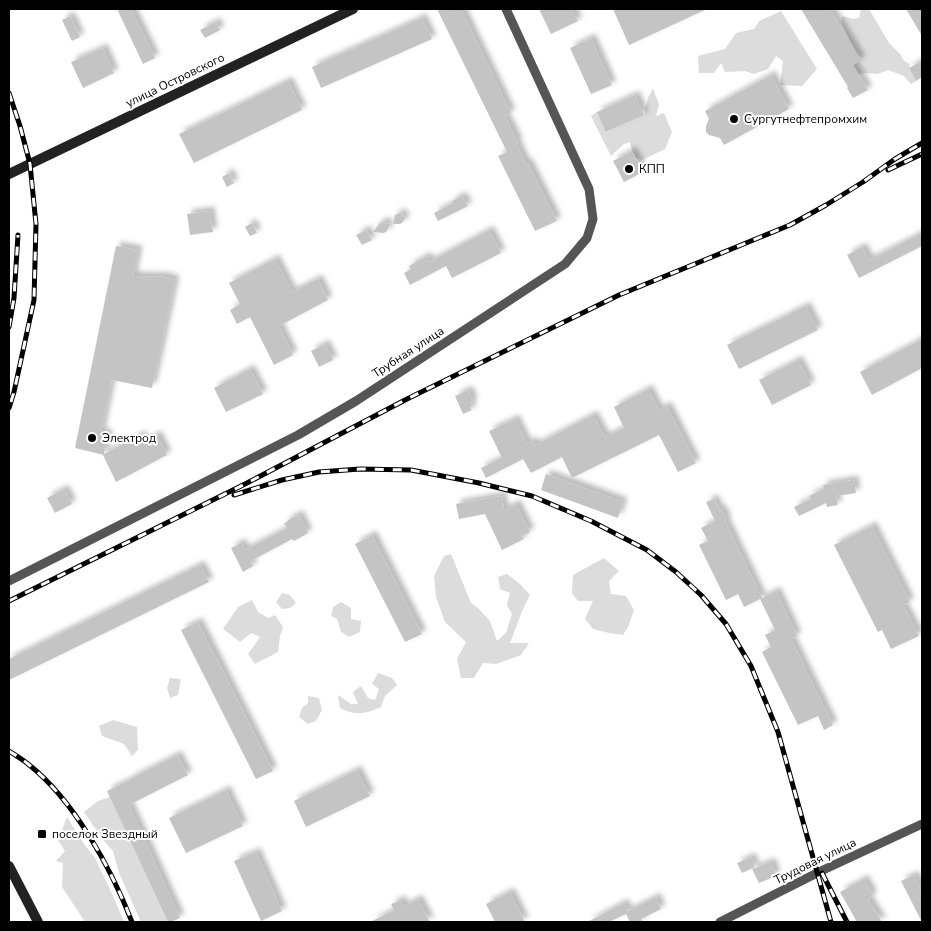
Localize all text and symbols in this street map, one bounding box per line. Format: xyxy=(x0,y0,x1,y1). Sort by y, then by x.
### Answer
street label: улица Островского xyxy=(123,49,227,111)
place label: Сургутнефтепромхим xyxy=(744,111,867,127)
marker: Сургутнефтепромхим xyxy=(728,113,740,125)
place label: КПП xyxy=(639,161,665,177)
marker: КПП xyxy=(623,163,635,175)
street label: Трубная улица xyxy=(369,323,447,381)
place label: Электрод xyxy=(102,430,156,446)
marker: Электрод xyxy=(86,432,98,444)
place label: поселок Звездный xyxy=(52,826,158,842)
marker: поселок Звездный xyxy=(36,828,48,840)
street label: Трудовая улица xyxy=(771,834,859,888)

